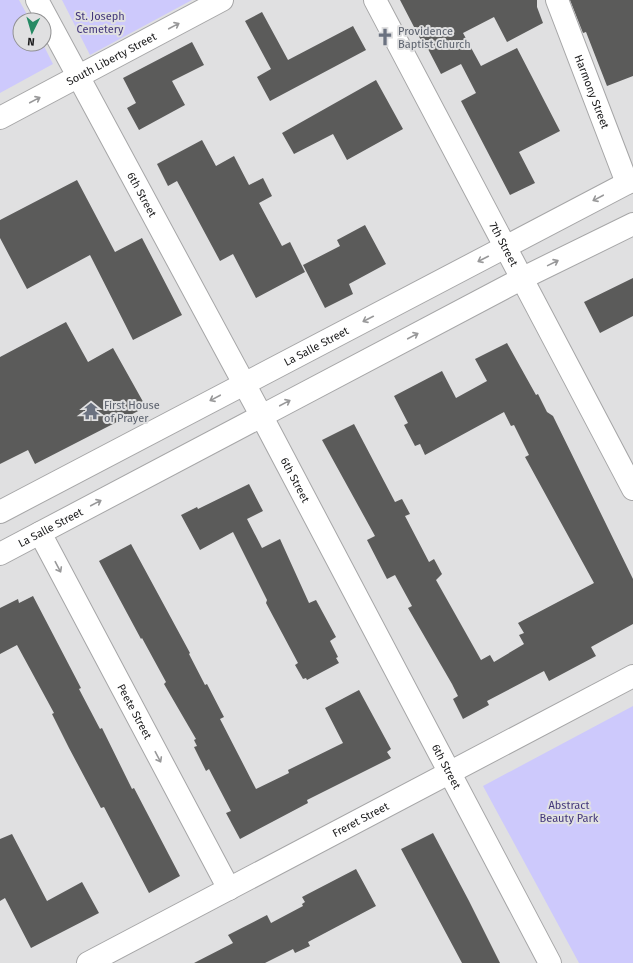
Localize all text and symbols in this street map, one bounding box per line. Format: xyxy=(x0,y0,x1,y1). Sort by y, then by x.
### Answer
park label: St. Joseph Cemetery xyxy=(75,10,125,36)
north arrow xyxy=(12,12,52,52)
one-way arrow xyxy=(168,22,180,29)
place label: Providence Baptist Church xyxy=(398,25,471,51)
church icon: Providence Baptist Church xyxy=(375,27,395,47)
street label: South Liberty Street xyxy=(64,30,159,88)
text: N xyxy=(27,35,35,48)
street label: Harmony Street xyxy=(572,53,612,131)
one-way arrow xyxy=(28,96,40,104)
street label: 6th Street xyxy=(124,170,159,219)
one-way arrow xyxy=(592,195,604,202)
street label: 7th Street xyxy=(486,220,520,269)
one-way arrow xyxy=(477,255,489,263)
one-way arrow xyxy=(547,259,559,267)
one-way arrow xyxy=(362,315,374,323)
street label: La Salle Street xyxy=(282,324,351,369)
one-way arrow xyxy=(407,332,419,339)
one-way arrow xyxy=(210,395,222,402)
one-way arrow xyxy=(279,398,291,406)
place label: First House of Prayer xyxy=(104,399,160,425)
temple icon: First House of Prayer xyxy=(81,401,101,421)
street label: 6th Street xyxy=(278,455,312,505)
one-way arrow xyxy=(90,499,102,506)
street label: La Salle Street xyxy=(16,505,85,550)
one-way arrow xyxy=(55,561,63,573)
street label: Peete Street xyxy=(114,682,154,742)
street label: 6th Street xyxy=(429,742,463,792)
one-way arrow xyxy=(155,750,163,762)
park label: Abstract Beauty Park xyxy=(540,799,599,825)
street label: Freret Street xyxy=(330,800,391,840)

